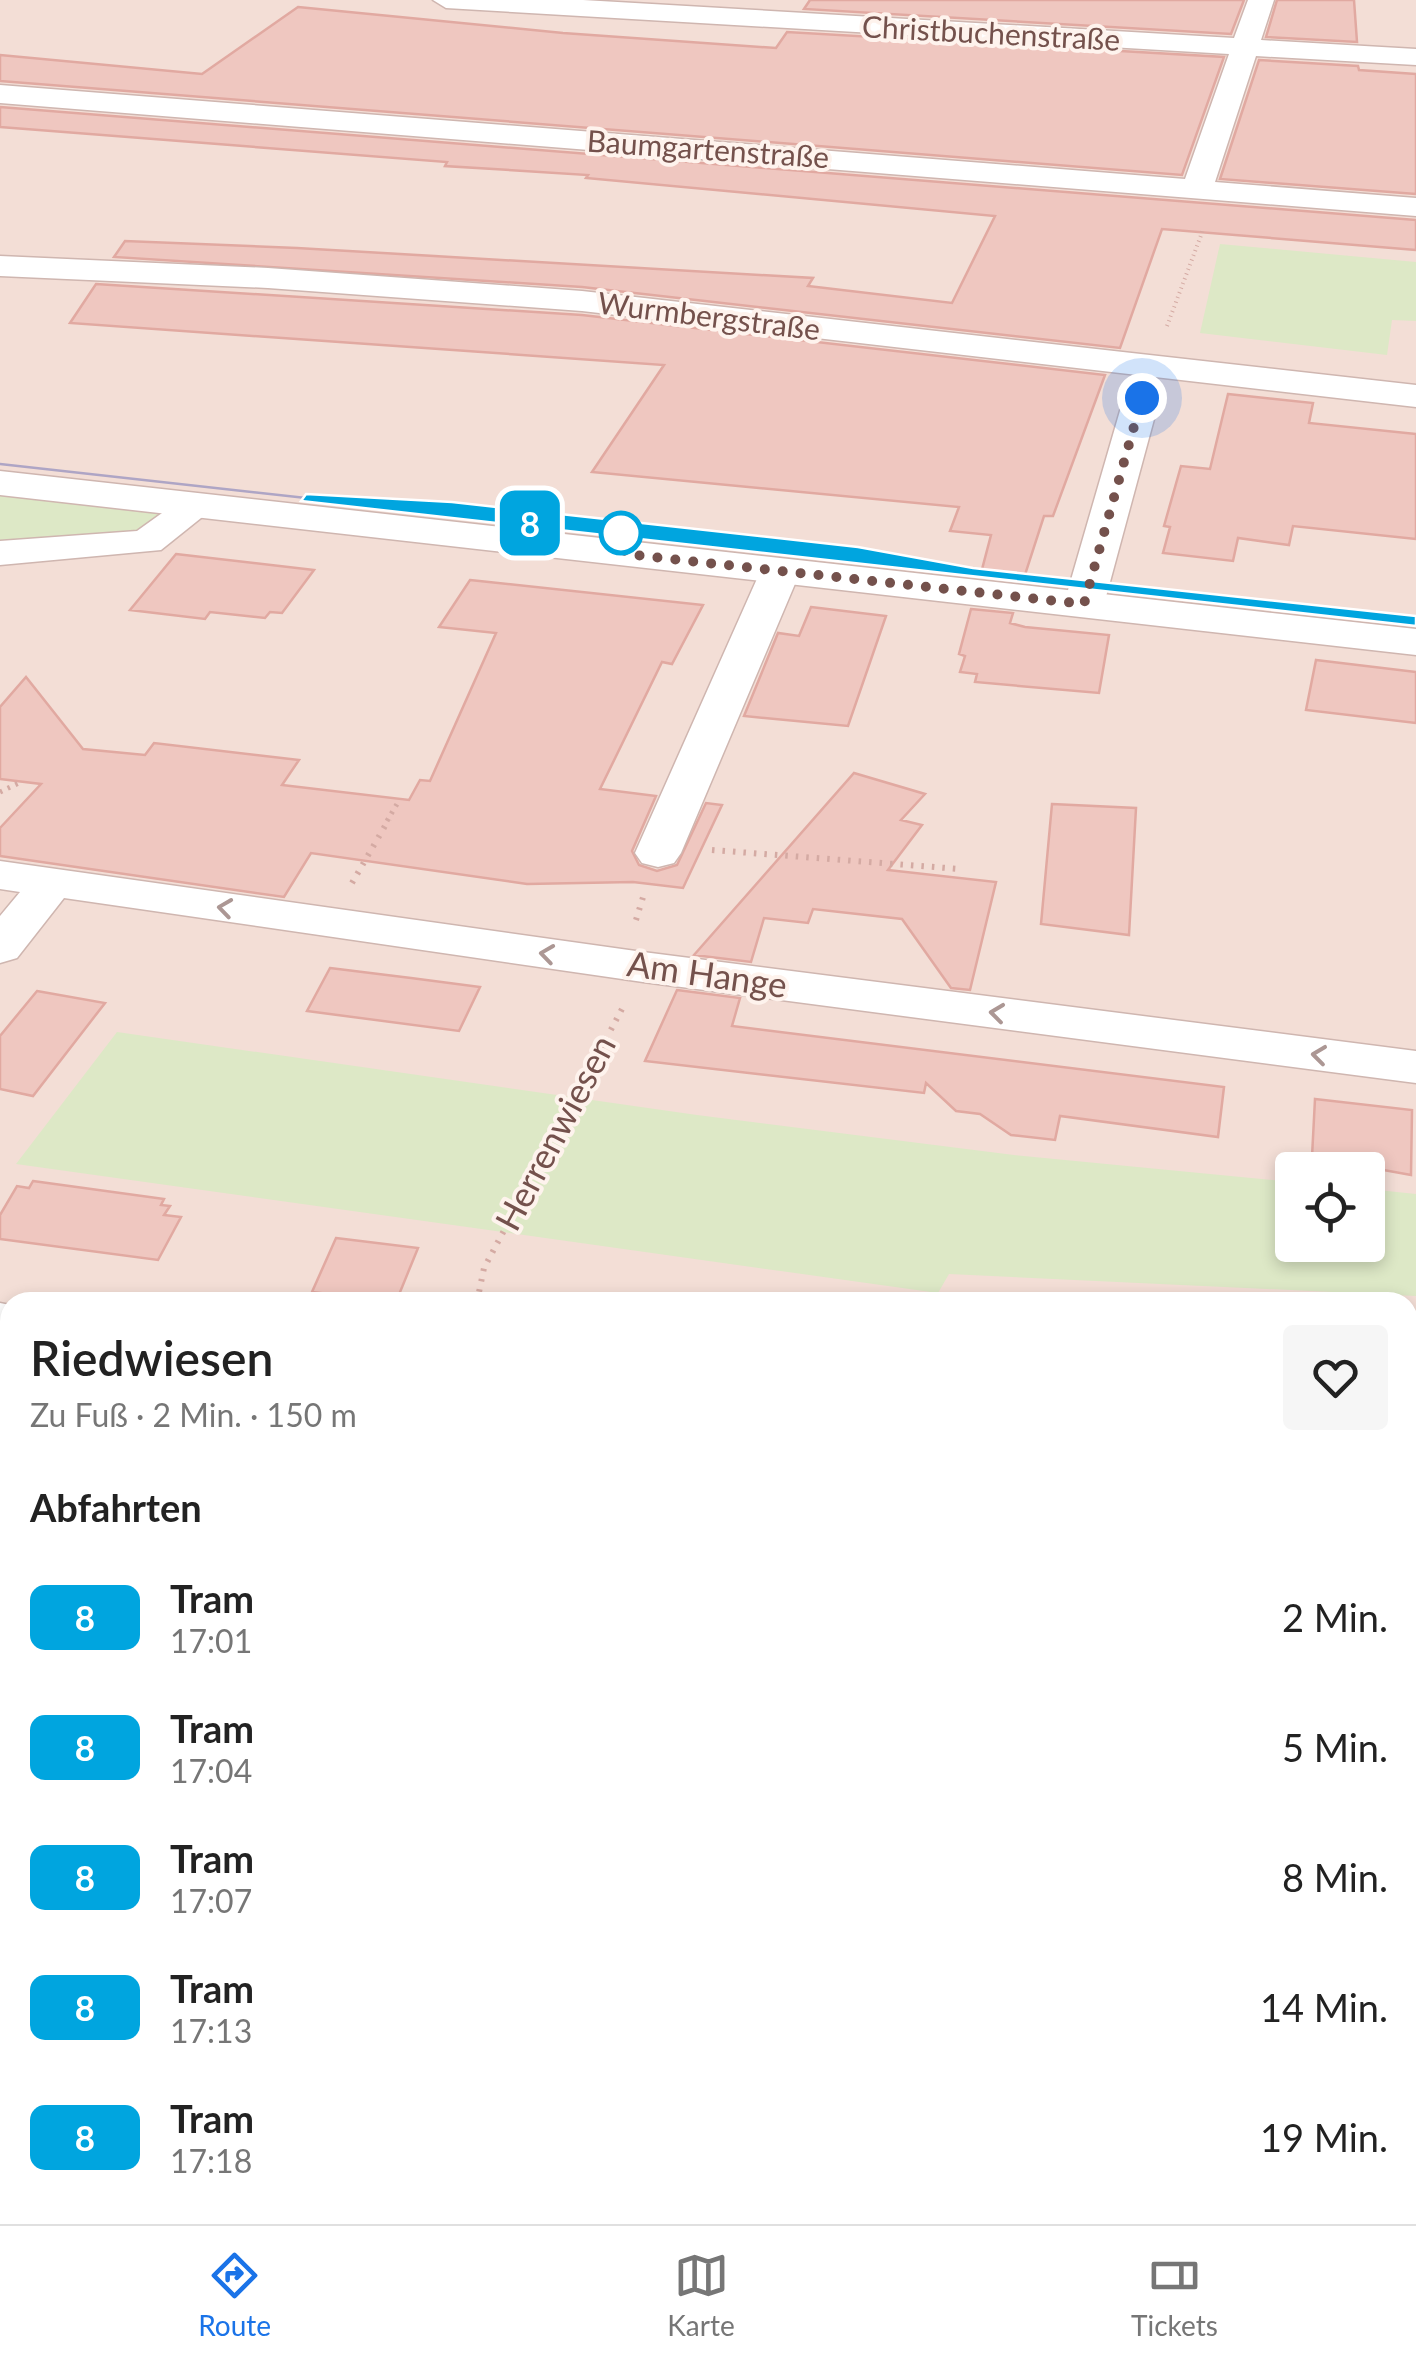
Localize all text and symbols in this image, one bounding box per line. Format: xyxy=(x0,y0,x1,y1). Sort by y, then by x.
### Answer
street label: Christbuchenstraße xyxy=(861,7,1121,57)
street label: Baumgartenstraße xyxy=(586,122,830,174)
street label: Wurmbergstraße xyxy=(596,284,822,347)
your location xyxy=(1117,373,1167,423)
line badge: 8 xyxy=(498,490,562,556)
text: 8 xyxy=(520,502,540,544)
unlabelled marker xyxy=(600,512,642,554)
one-way arrow xyxy=(217,899,233,920)
street label: Am Hange xyxy=(625,941,790,1005)
one-way arrow xyxy=(538,944,555,965)
one-way arrow xyxy=(989,1004,1005,1025)
street label: Herrenwiesen xyxy=(485,1027,623,1237)
one-way arrow xyxy=(1311,1046,1328,1067)
map controls xyxy=(1275,1152,1385,1262)
button: locate xyxy=(1275,1152,1385,1262)
button: heart xyxy=(1283,1325,1388,1430)
text: Riedwiesen xyxy=(30,1329,273,1386)
text: Zu Fuß · 2 Min. · 150 m xyxy=(30,1395,357,1434)
text: Abfahrten xyxy=(30,1484,202,1530)
text: Tram xyxy=(170,1575,254,1621)
text: 2 Min. xyxy=(1282,1594,1388,1640)
text: 8 xyxy=(75,1596,95,1638)
text: 17:01 xyxy=(170,1621,252,1660)
text: Tram xyxy=(170,1705,254,1751)
text: 5 Min. xyxy=(1282,1724,1388,1770)
text: 8 xyxy=(75,1726,95,1768)
text: 17:04 xyxy=(170,1751,252,1790)
text: Tram xyxy=(170,1835,254,1881)
text: 8 Min. xyxy=(1282,1854,1388,1900)
text: 8 xyxy=(75,1856,95,1898)
text: 17:07 xyxy=(170,1881,252,1920)
text: Tram xyxy=(170,1965,254,2011)
text: 14 Min. xyxy=(1260,1984,1388,2030)
text: 8 xyxy=(75,1986,95,2028)
text: 17:13 xyxy=(170,2011,252,2050)
text: Tram xyxy=(170,2095,254,2141)
text: 19 Min. xyxy=(1260,2114,1388,2160)
text: 8 xyxy=(75,2116,95,2158)
text: 17:18 xyxy=(170,2141,252,2180)
tab: Route xyxy=(198,2248,271,2342)
tab: Karte xyxy=(667,2248,735,2342)
tab: Tickets xyxy=(1131,2248,1218,2342)

